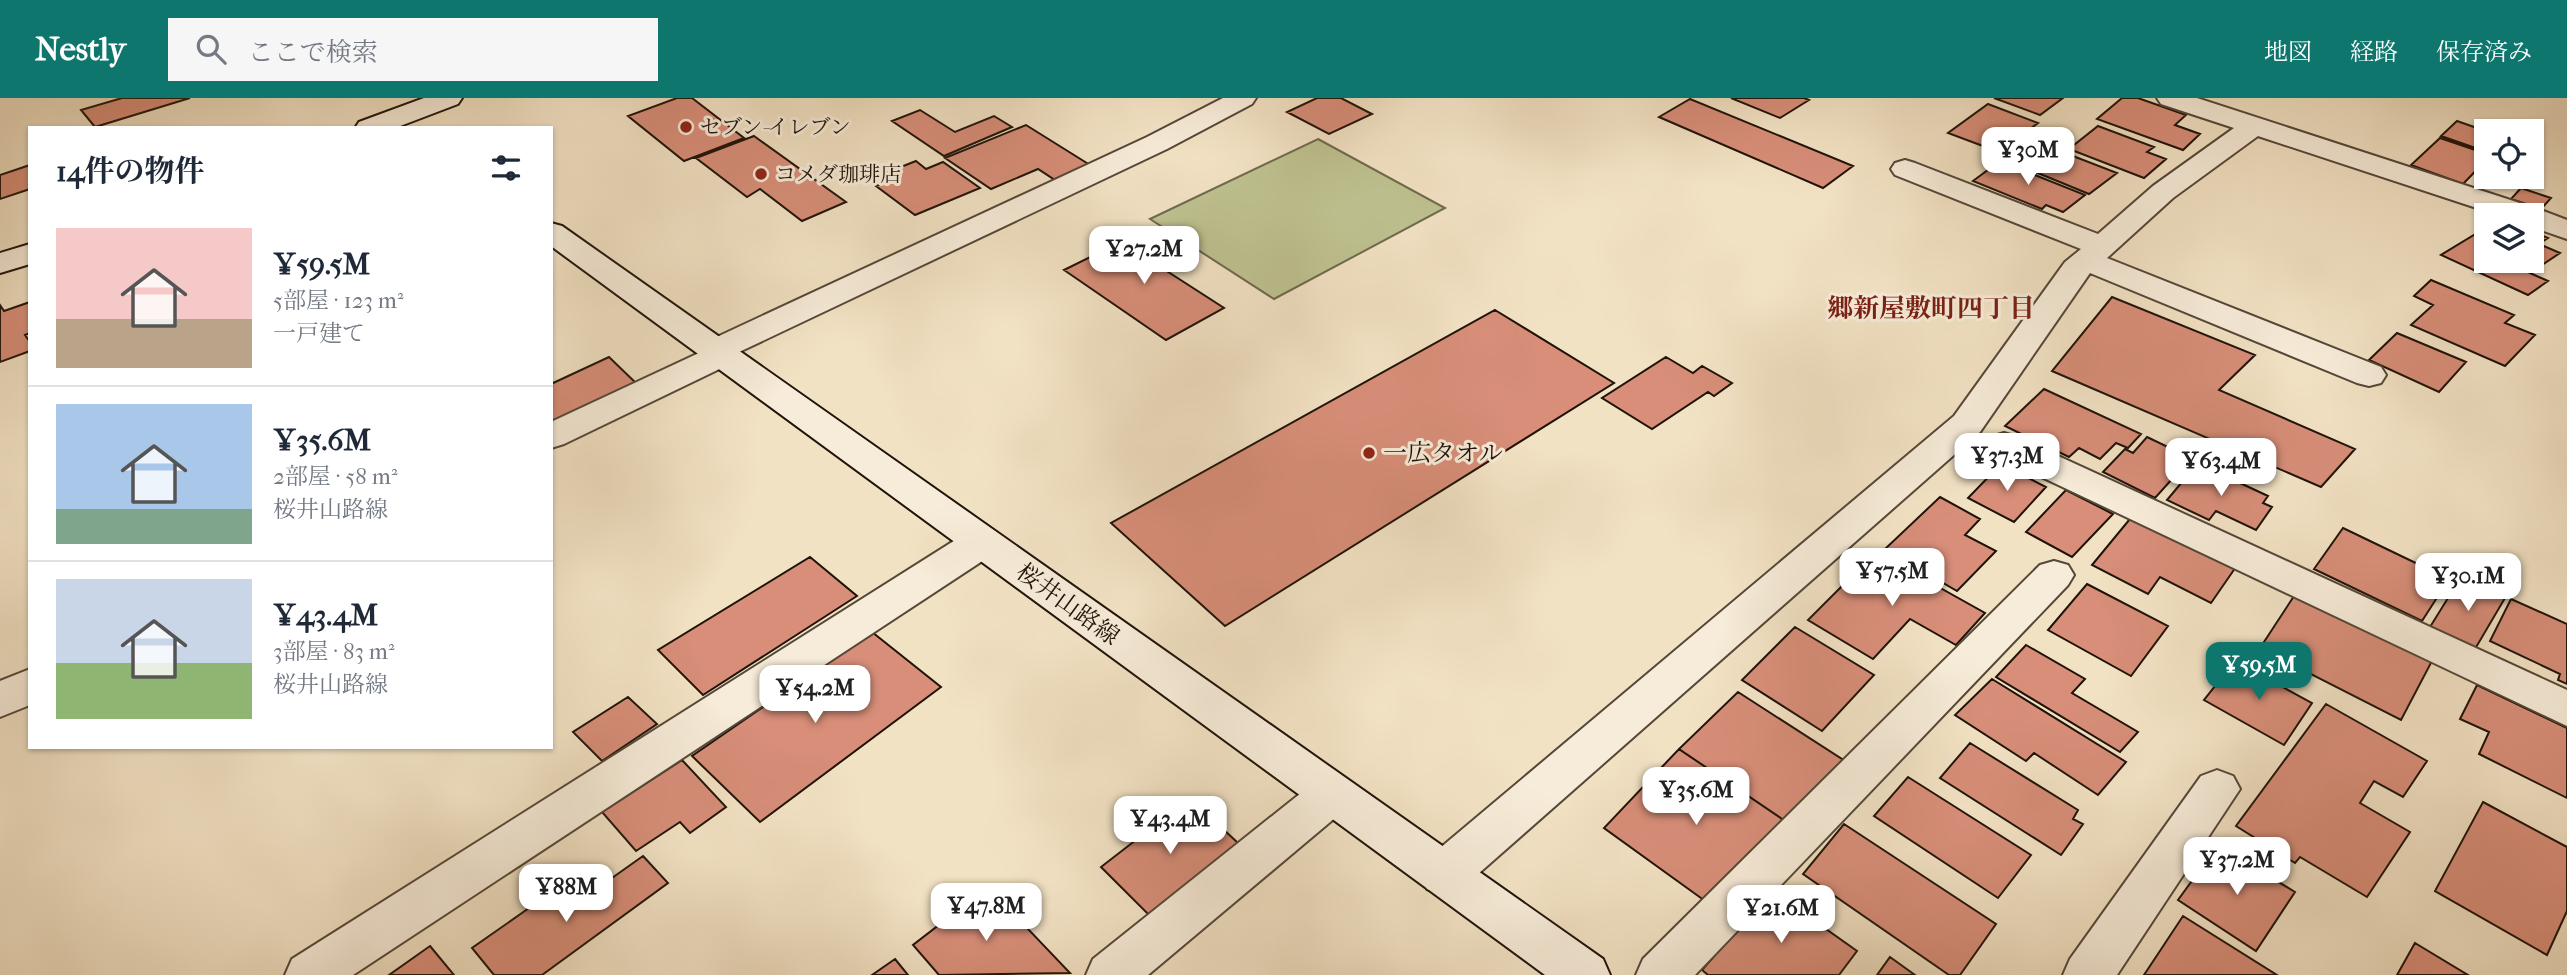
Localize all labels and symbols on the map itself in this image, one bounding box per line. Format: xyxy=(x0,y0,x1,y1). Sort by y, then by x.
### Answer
place label: セブン-イレブン xyxy=(700,115,851,139)
marker: セブン-イレブン xyxy=(678,119,694,135)
pin: ¥30M xyxy=(1987,127,2069,187)
place label: コメダ珈琲店 xyxy=(775,162,901,186)
marker: コメダ珈琲店 xyxy=(753,166,769,182)
pin: ¥27.2M xyxy=(1087,226,1201,286)
district label: 郷新屋敷町四丁目 xyxy=(1827,293,2035,324)
pin: ¥37.3M xyxy=(1950,434,2064,493)
pin: ¥63.4M xyxy=(2164,438,2278,498)
place label: 一広タオル xyxy=(1383,439,1503,467)
marker: 一広タオル xyxy=(1361,445,1377,461)
pin: ¥57.5M xyxy=(1835,548,1949,608)
pin: ¥30.1M xyxy=(2411,554,2525,613)
street label: 桜井山路線 xyxy=(1011,557,1125,651)
pin: ¥59.5M xyxy=(2202,642,2316,702)
pin: ¥54.2M xyxy=(758,666,872,725)
pin: ¥35.6M xyxy=(1639,768,1753,827)
pin: ¥43.4M xyxy=(1113,796,1227,856)
pin: ¥37.2M xyxy=(2180,838,2294,897)
pin: ¥88M xyxy=(525,864,607,924)
pin: ¥47.8M xyxy=(929,884,1043,943)
pin: ¥21.6M xyxy=(1724,886,1838,945)

